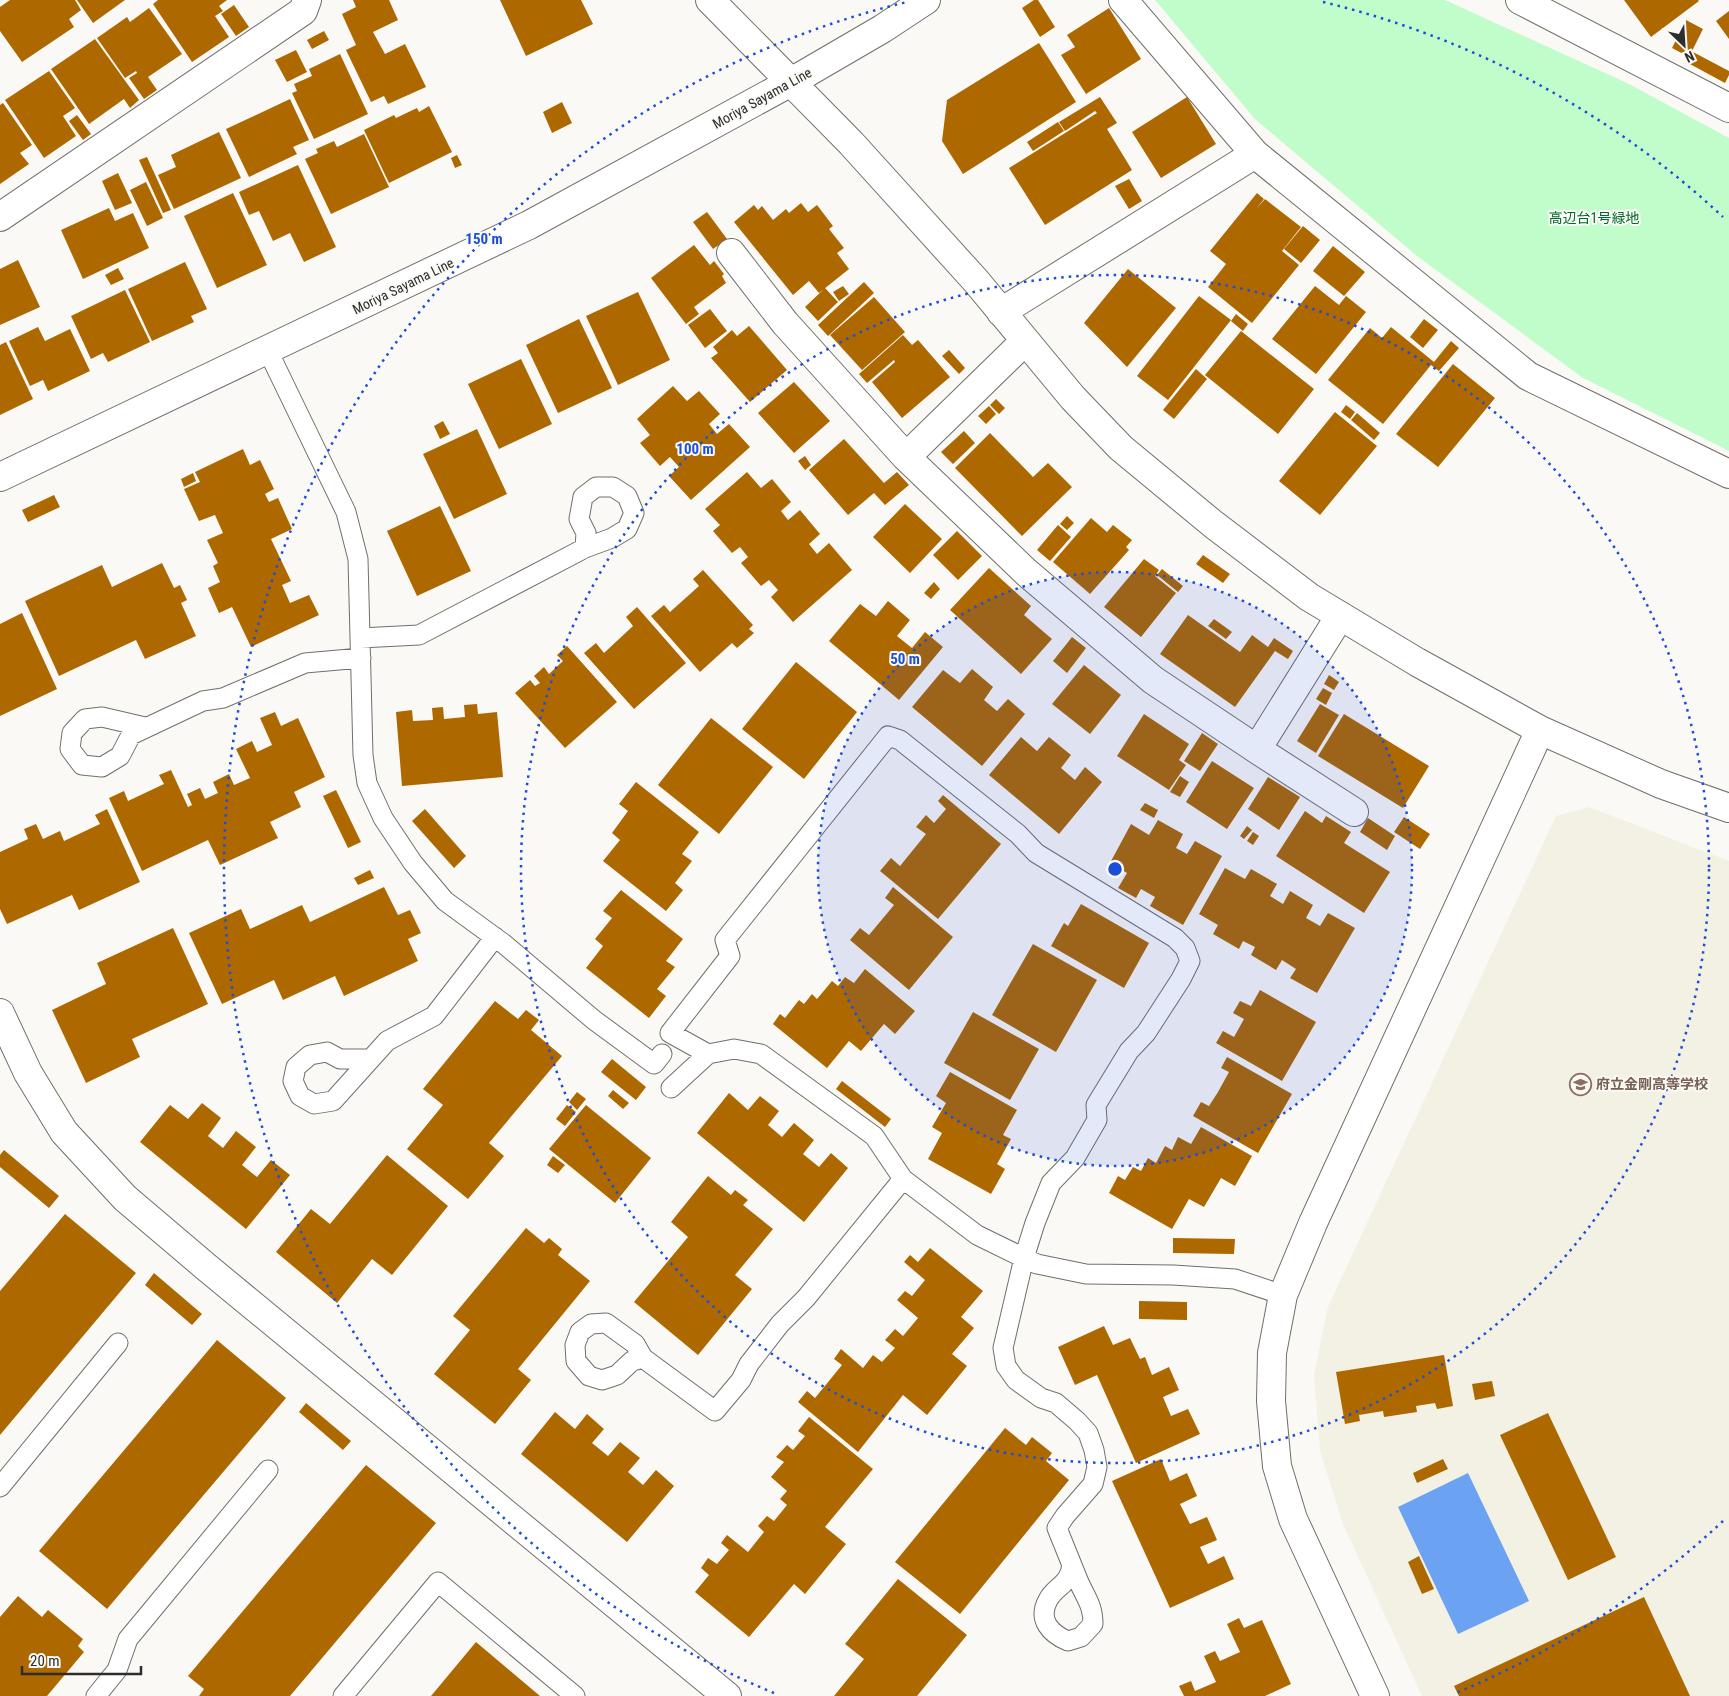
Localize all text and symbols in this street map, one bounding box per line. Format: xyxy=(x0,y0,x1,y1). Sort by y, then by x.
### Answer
north arrow xyxy=(1659,20,1709,70)
text: N xyxy=(1682,48,1697,66)
street label: Moriya Sayama Line xyxy=(710,64,815,132)
park label: 高辺台1号緑地 xyxy=(1549,210,1639,226)
text: 150 m xyxy=(465,230,503,248)
street label: Moriya Sayama Line xyxy=(350,254,457,317)
text: 100 m xyxy=(676,440,714,458)
text: 50 m xyxy=(890,650,920,668)
centre of rings xyxy=(1106,860,1124,878)
school or university icon: 府立金剛高等学校 xyxy=(1568,1072,1592,1096)
place label: 府立金剛高等学校 xyxy=(1596,1076,1708,1092)
scale bar xyxy=(22,1644,141,1676)
text: 20 m xyxy=(30,1652,60,1670)

